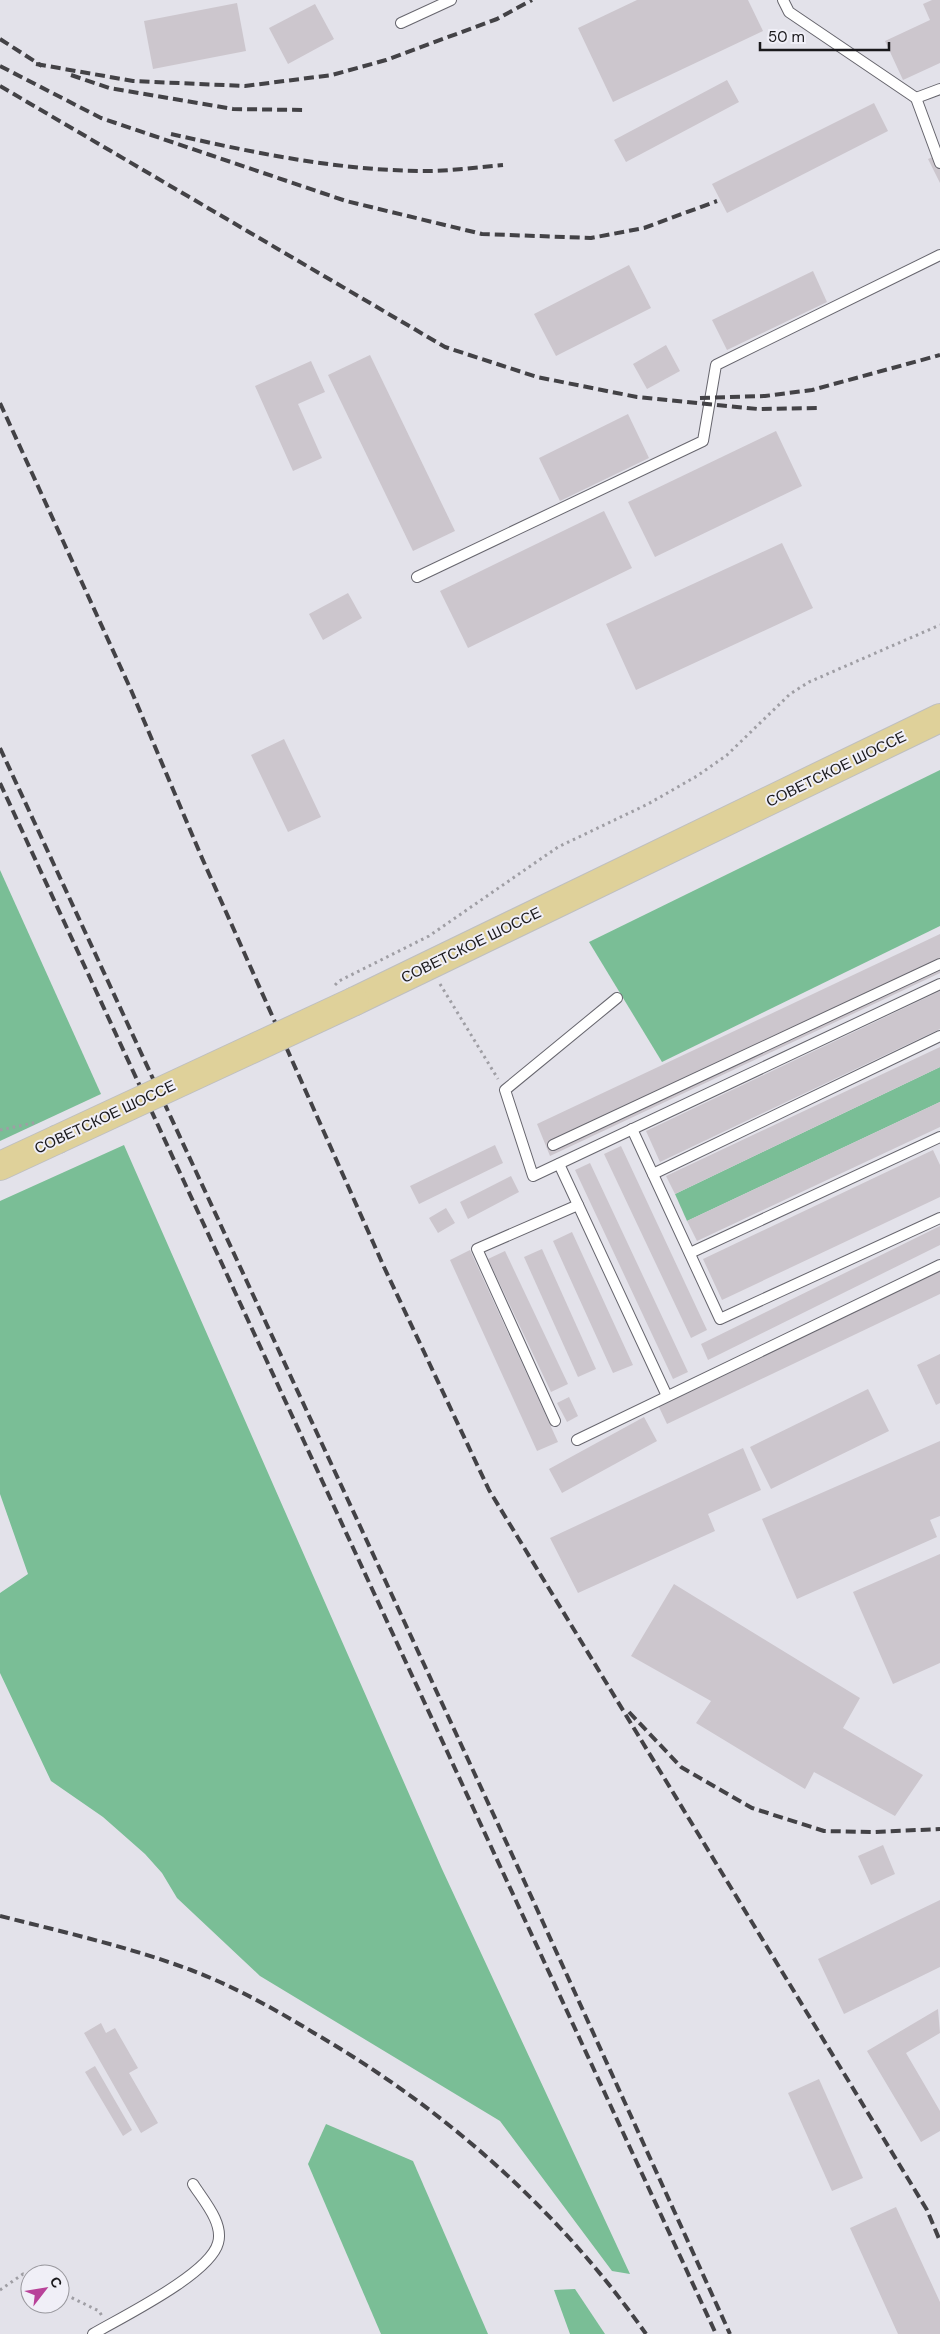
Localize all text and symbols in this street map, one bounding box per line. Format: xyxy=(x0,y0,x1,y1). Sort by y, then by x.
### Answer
scale bar xyxy=(760,20,889,52)
text: 50 m xyxy=(768,27,805,47)
street label: СОВЕТСКОЕ ШОССЕ xyxy=(763,726,909,812)
street label: СОВЕТСКОЕ ШОССЕ xyxy=(398,902,544,988)
street label: СОВЕТСКОЕ ШОССЕ xyxy=(31,1076,179,1158)
north arrow xyxy=(20,2264,70,2314)
text: С xyxy=(46,2273,66,2291)

